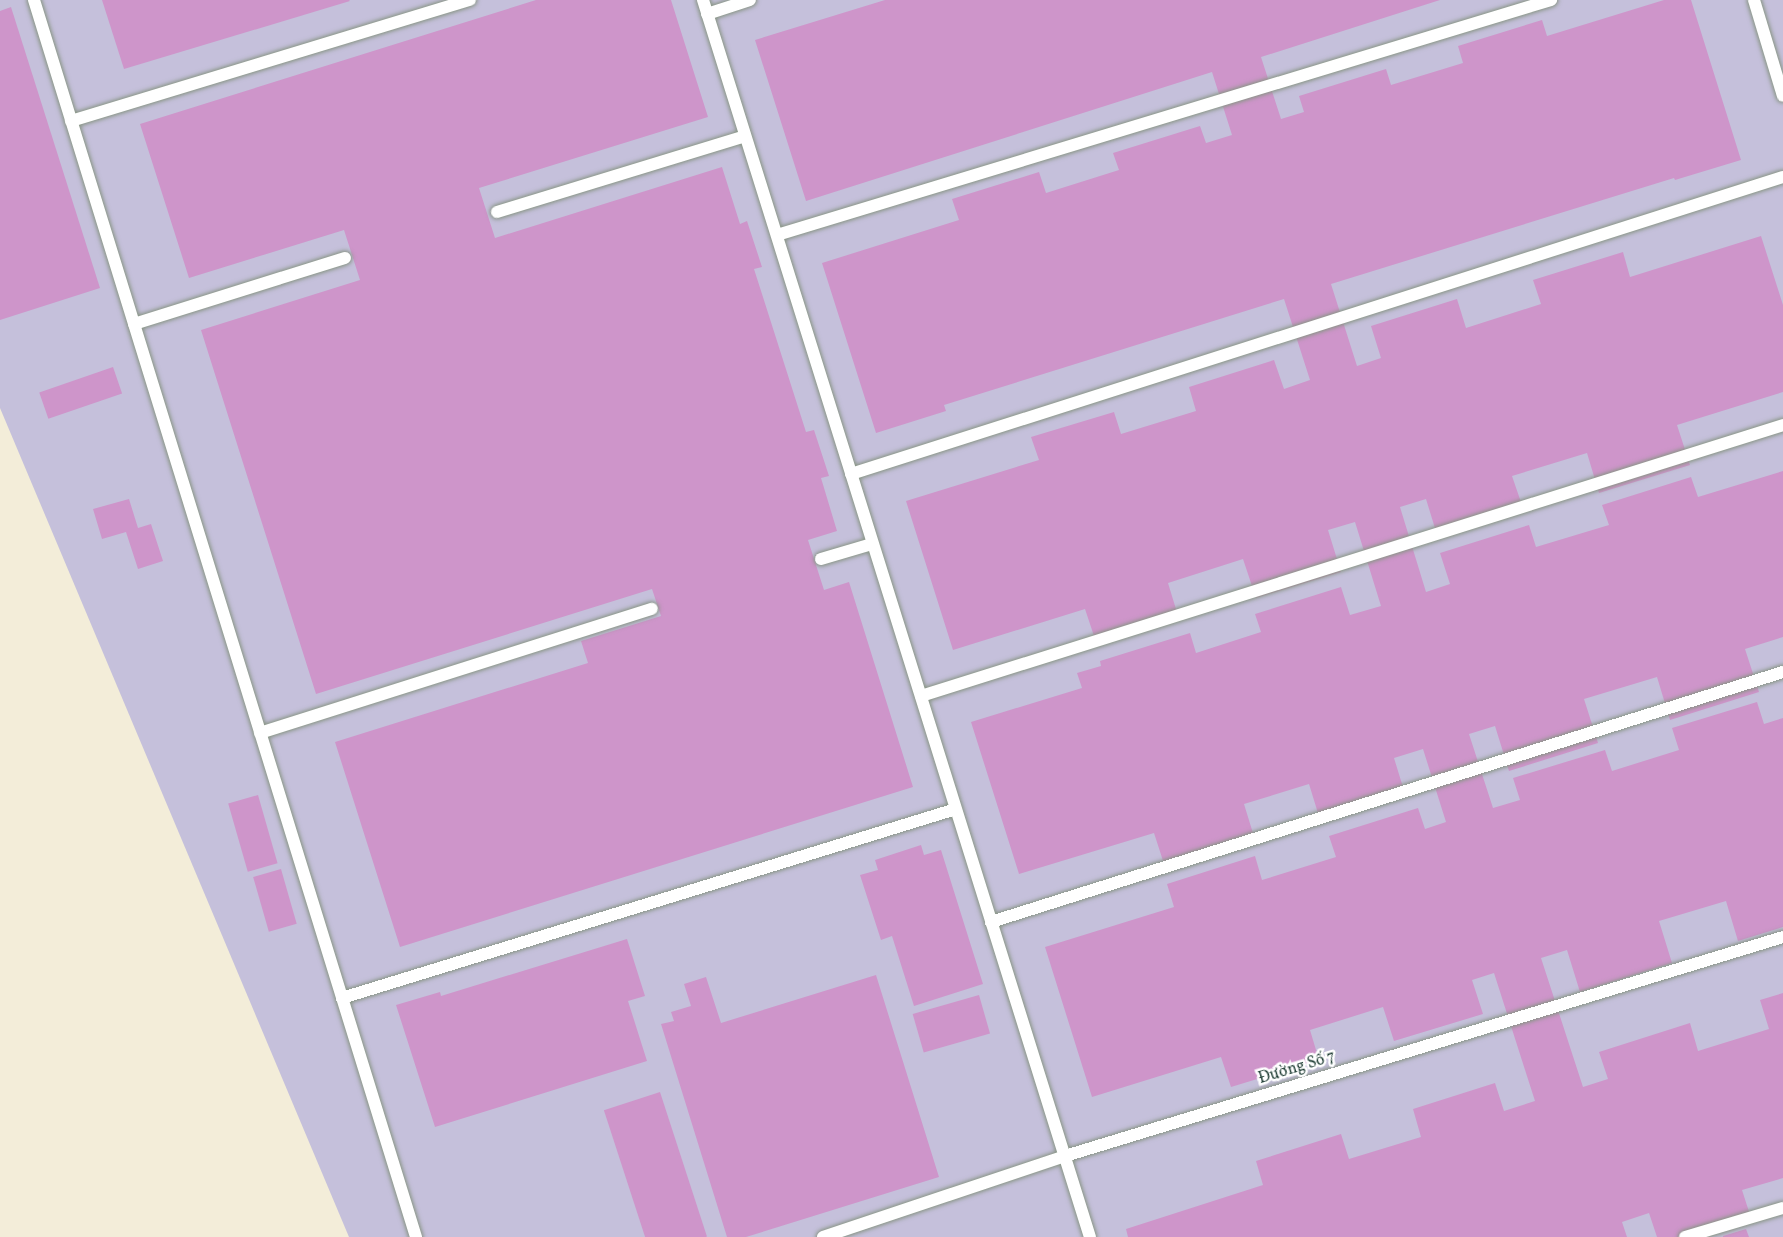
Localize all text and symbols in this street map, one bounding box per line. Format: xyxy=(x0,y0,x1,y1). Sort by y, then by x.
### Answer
street label: Đường Số 7 xyxy=(1256,1047,1338,1089)

